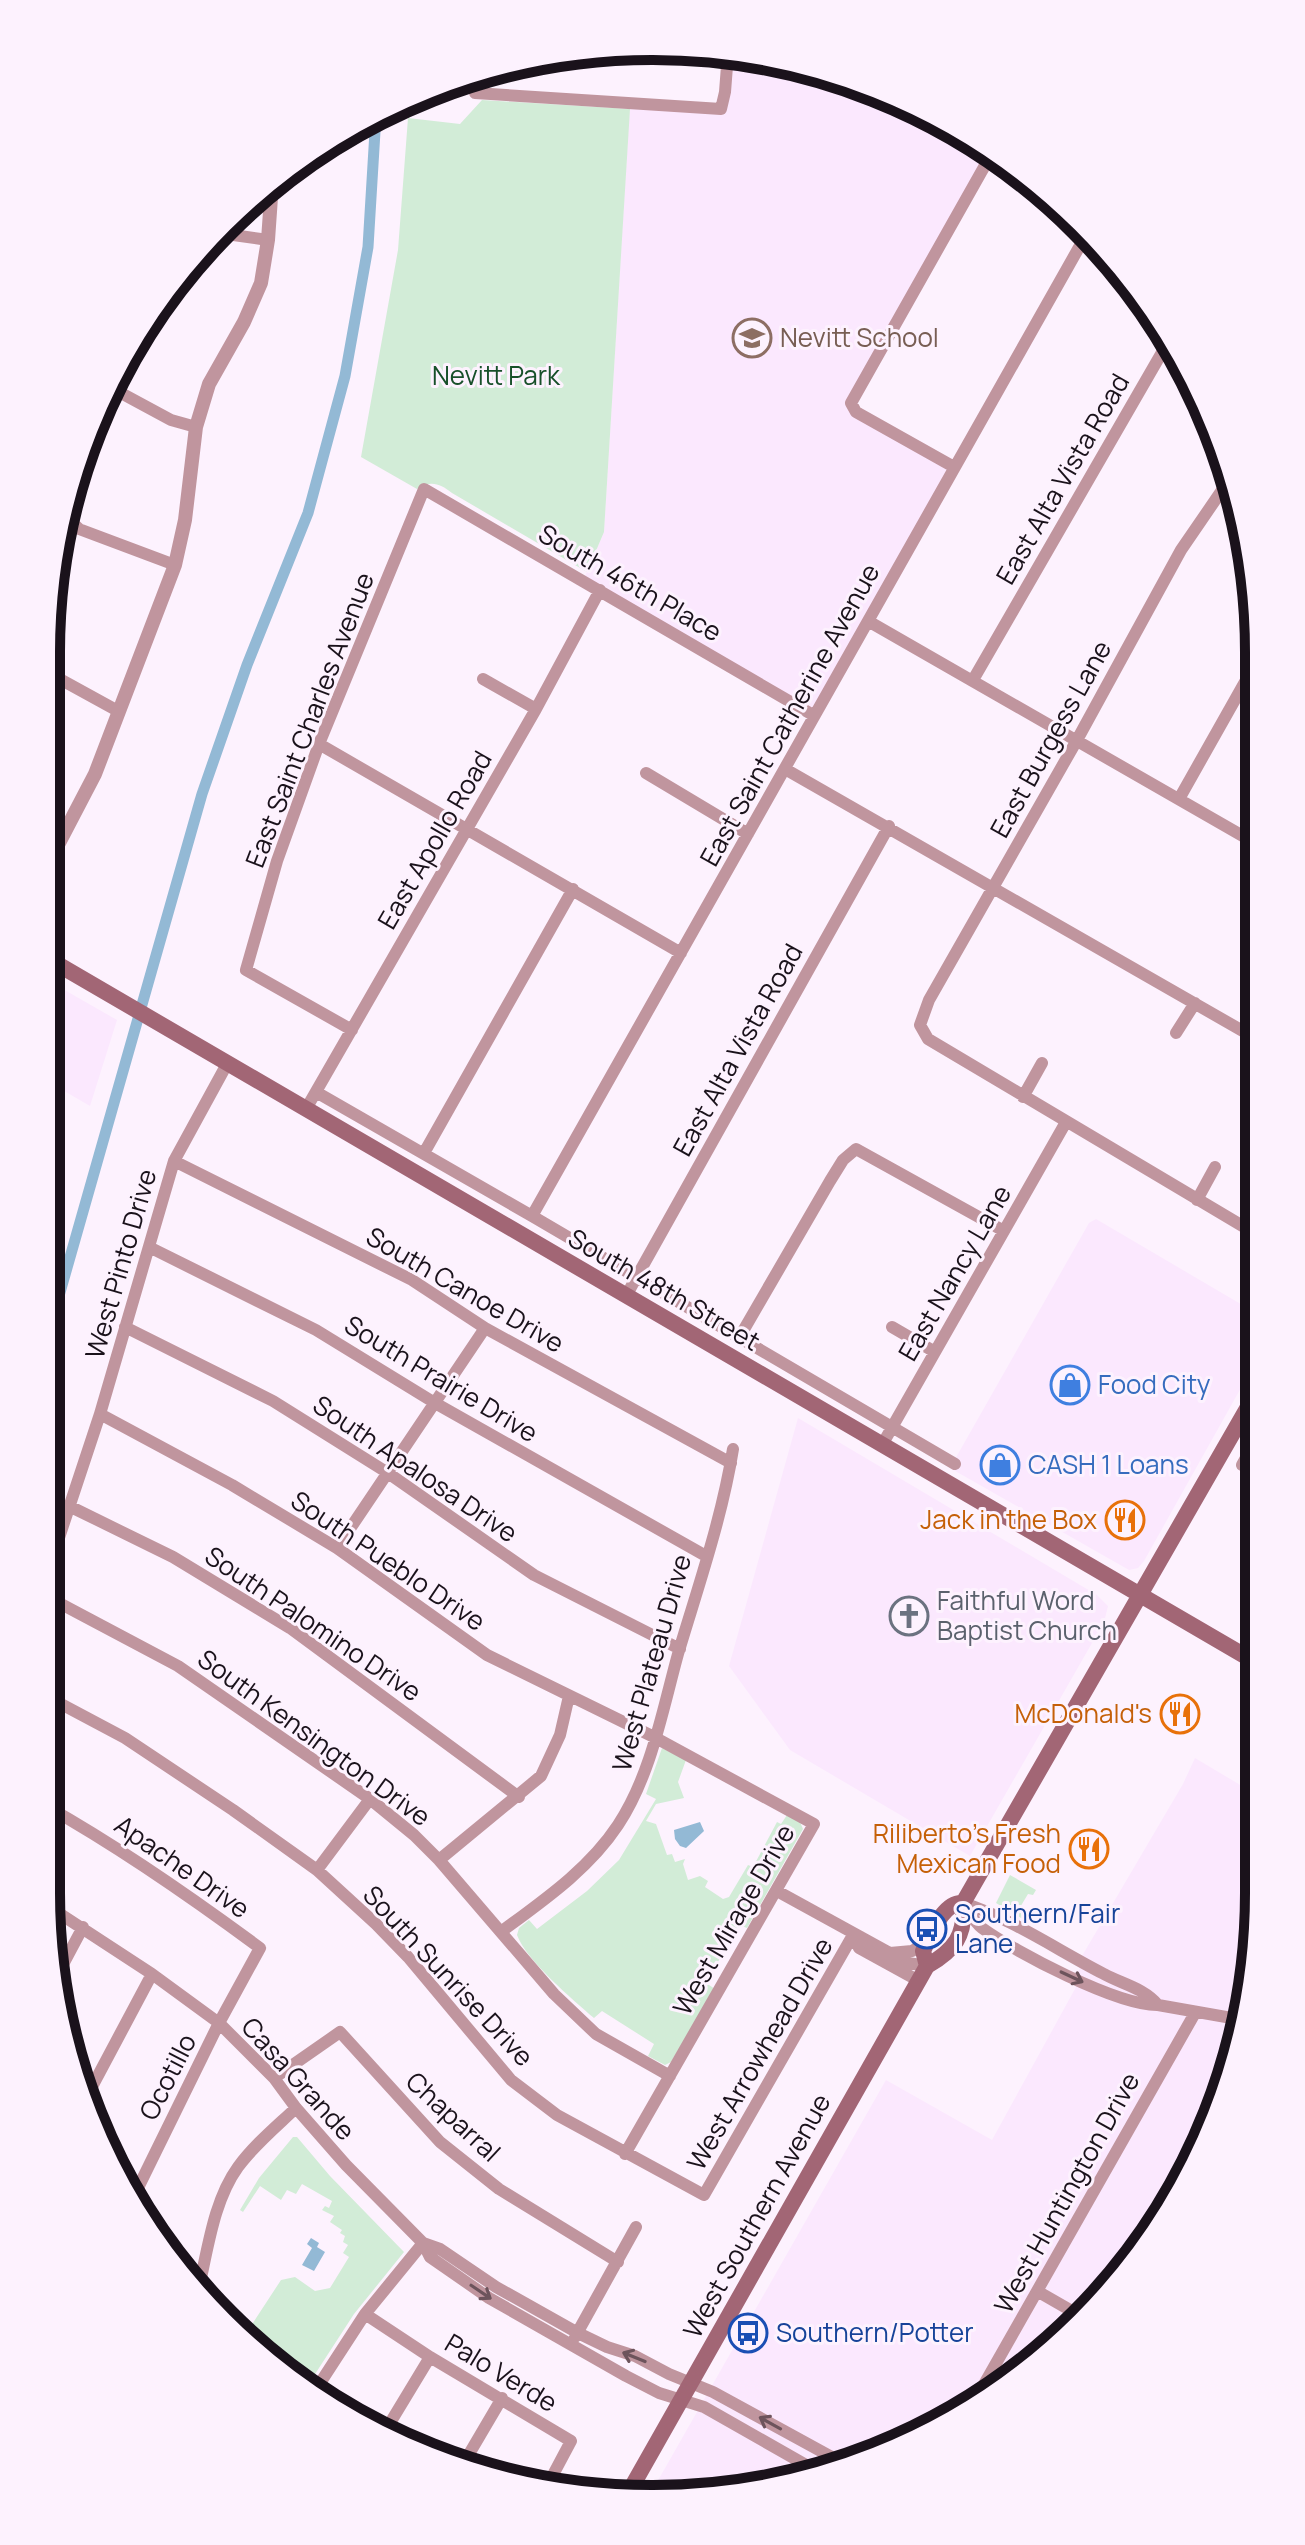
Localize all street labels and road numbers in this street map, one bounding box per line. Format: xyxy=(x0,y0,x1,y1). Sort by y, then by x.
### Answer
street label: East Alta Vista Road xyxy=(987,367,1137,590)
street label: South 46th Place xyxy=(532,515,729,649)
street label: East Saint Catherine Avenue xyxy=(691,557,887,872)
street label: East Saint Charles Avenue xyxy=(236,567,382,872)
street label: East Burgess Lane xyxy=(981,634,1119,844)
street label: East Apollo Road xyxy=(369,744,500,935)
street label: East Alta Vista Road xyxy=(664,937,810,1162)
street label: West Pinto Drive xyxy=(76,1165,164,1363)
street label: East Nancy Lane xyxy=(889,1178,1019,1367)
street label: South Canoe Drive xyxy=(360,1218,571,1360)
street label: South 48th Street xyxy=(562,1220,767,1359)
street label: South Prairie Drive xyxy=(338,1306,545,1450)
street label: South Apalosa Drive xyxy=(306,1386,525,1550)
street label: South Pueblo Drive xyxy=(284,1482,493,1639)
street label: South Palomino Drive xyxy=(198,1537,429,1709)
street label: West Plateau Drive xyxy=(603,1550,699,1775)
street label: South Kensington Drive xyxy=(191,1640,438,1834)
street label: Apache Drive xyxy=(108,1806,257,1926)
street label: West Mirage Drive xyxy=(664,1817,802,2022)
street label: South Sunrise Drive xyxy=(355,1877,542,2074)
street label: West Arrowhead Drive xyxy=(678,1931,841,2176)
street label: Casa Grande xyxy=(234,2009,364,2148)
street label: Ocotillo xyxy=(130,2027,204,2126)
street label: Chaparral xyxy=(399,2063,509,2169)
street label: West Huntington Drive xyxy=(985,2066,1147,2319)
street label: West Southern Avenue xyxy=(674,2087,838,2344)
street label: Palo Verde xyxy=(439,2324,564,2420)

